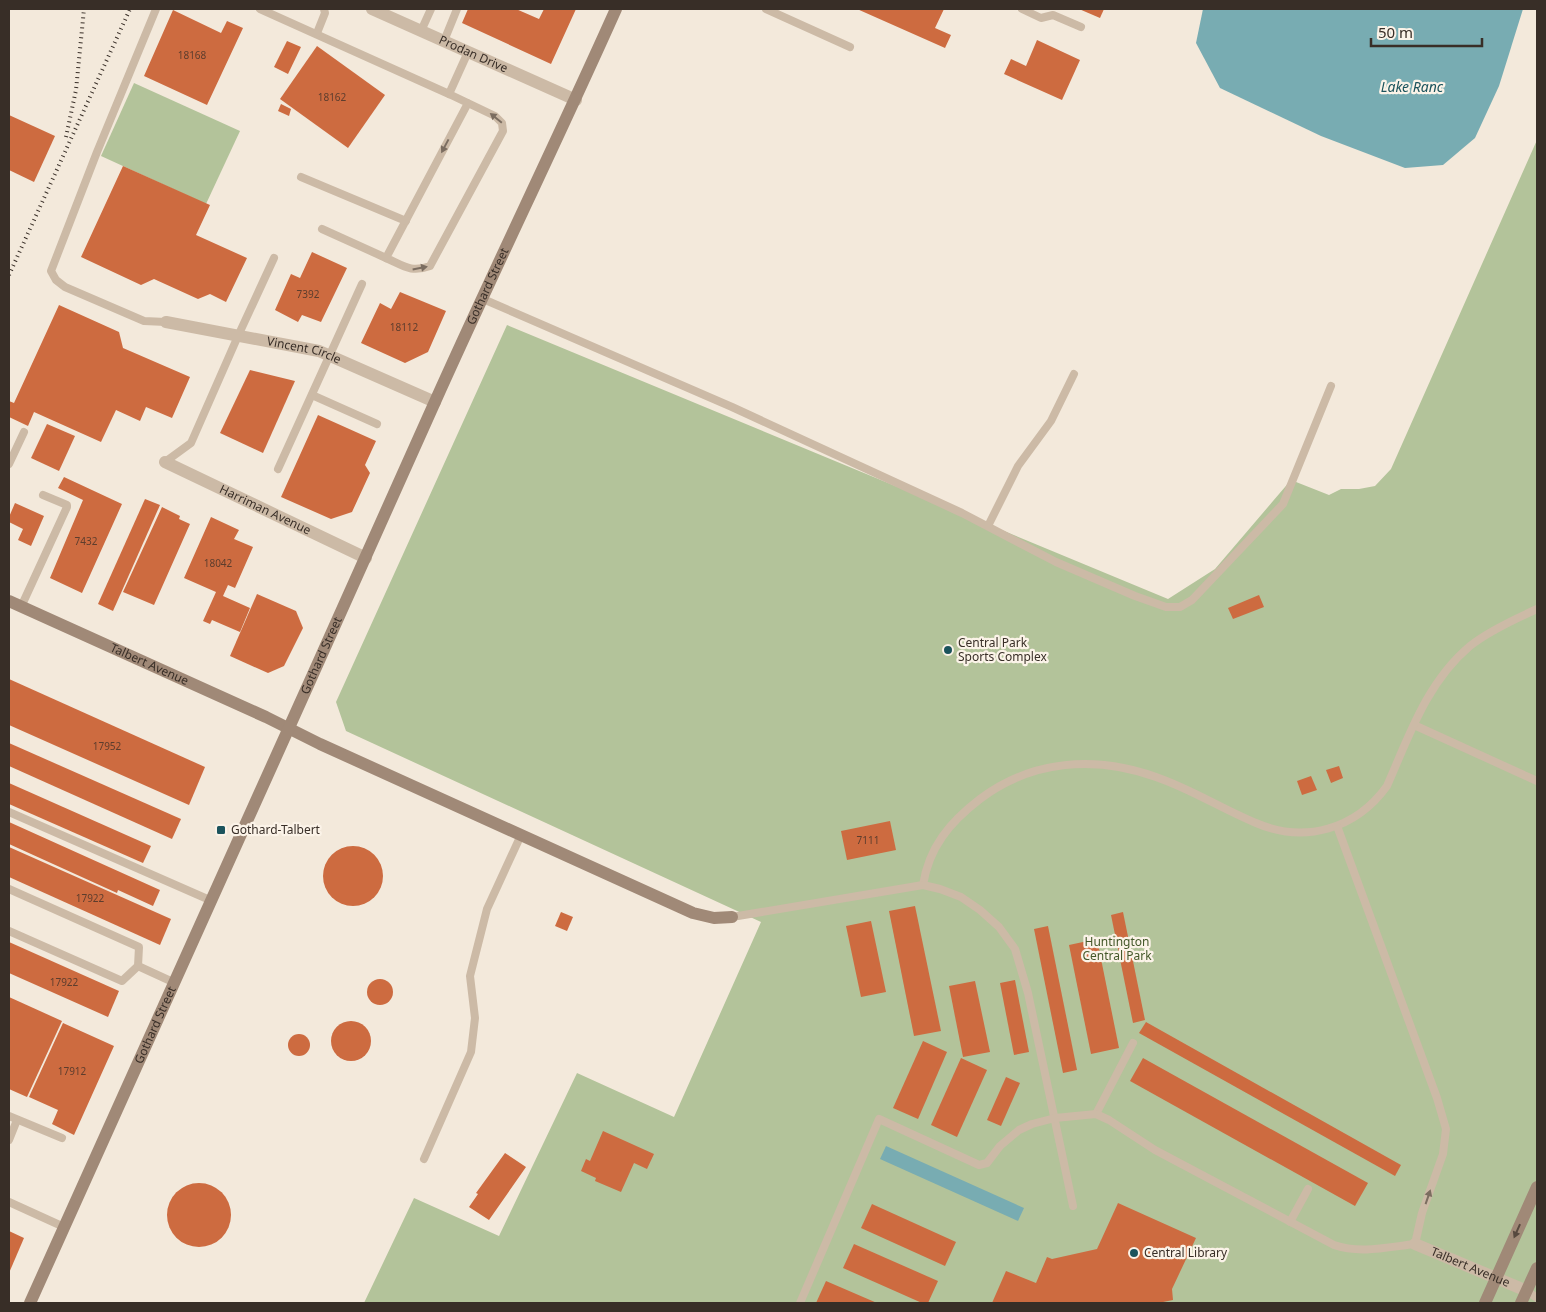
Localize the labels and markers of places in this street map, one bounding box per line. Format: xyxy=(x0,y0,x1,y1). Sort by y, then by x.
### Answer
place label: Central Park Sports Complex xyxy=(958,634,1047,665)
marker: Central Park Sports Complex xyxy=(942,644,954,656)
place label: Gothard-Talbert xyxy=(231,821,321,838)
marker: Gothard-Talbert xyxy=(215,824,227,836)
place label: Central Library xyxy=(1144,1244,1228,1261)
marker: Central Library xyxy=(1128,1247,1140,1259)

